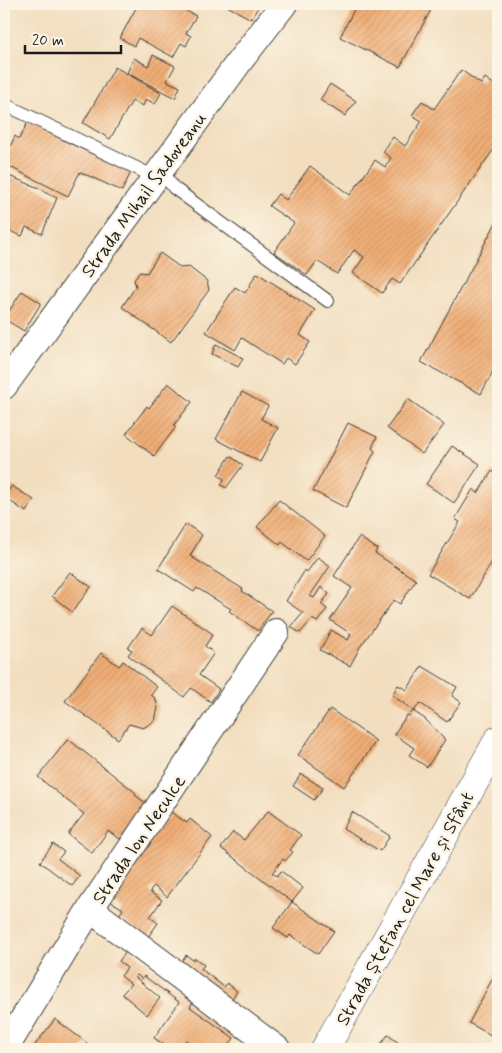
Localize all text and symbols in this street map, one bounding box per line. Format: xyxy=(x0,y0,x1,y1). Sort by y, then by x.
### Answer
scale bar xyxy=(25,22,121,54)
text: 20 m xyxy=(32,31,64,51)
street label: Strada Mihail Sadoveanu xyxy=(76,107,213,283)
street label: Strada Ion Neculce xyxy=(87,770,192,909)
street label: Strada Ștefan cel Mare și Sfânt xyxy=(330,787,480,1030)

